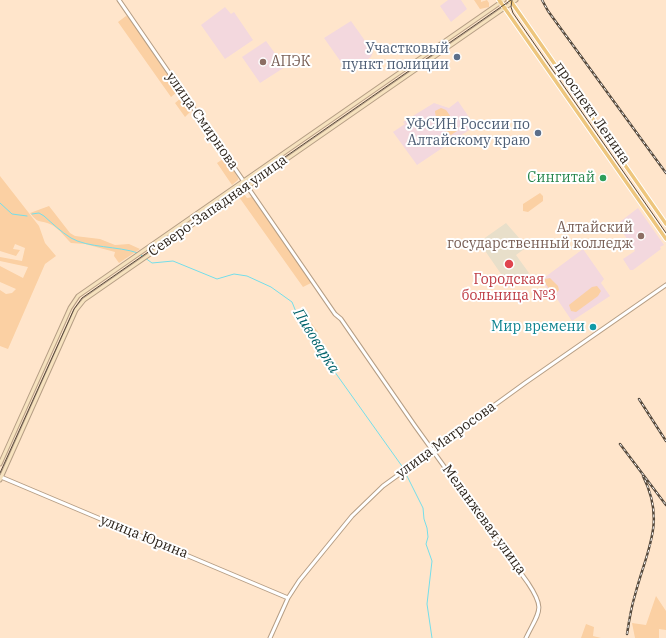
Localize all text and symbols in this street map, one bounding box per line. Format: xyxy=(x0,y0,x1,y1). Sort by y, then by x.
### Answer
place label: Участковый пункт полиции xyxy=(342,41,449,74)
marker: Участковый пункт полиции xyxy=(452,52,462,62)
place label: АПЭК xyxy=(271,54,310,70)
marker: АПЭК xyxy=(258,57,268,67)
street label: проспект Ленина xyxy=(550,59,634,167)
street label: улица Смирнова xyxy=(162,69,242,173)
place label: УФСИН России по Алтайскому краю xyxy=(406,117,530,150)
marker: УФСИН России по Алтайскому краю xyxy=(533,128,543,138)
street label: Северо-Западная улица xyxy=(145,152,291,260)
place label: Сингитай xyxy=(527,170,595,186)
marker: Сингитай xyxy=(598,173,608,183)
place label: Алтайский государственный колледж xyxy=(447,220,633,252)
marker: Алтайский государственный колледж xyxy=(636,231,646,241)
marker: Городская больница №3 xyxy=(503,258,515,270)
place label: Городская больница №3 xyxy=(462,272,556,304)
water label: Пивоварка xyxy=(289,305,343,377)
place label: Мир времени xyxy=(491,319,585,335)
marker: Мир времени xyxy=(588,322,598,332)
street label: улица Матросова xyxy=(393,398,499,482)
street label: Меланжевая улица xyxy=(438,462,530,578)
street label: улица Юрина xyxy=(98,512,190,562)

